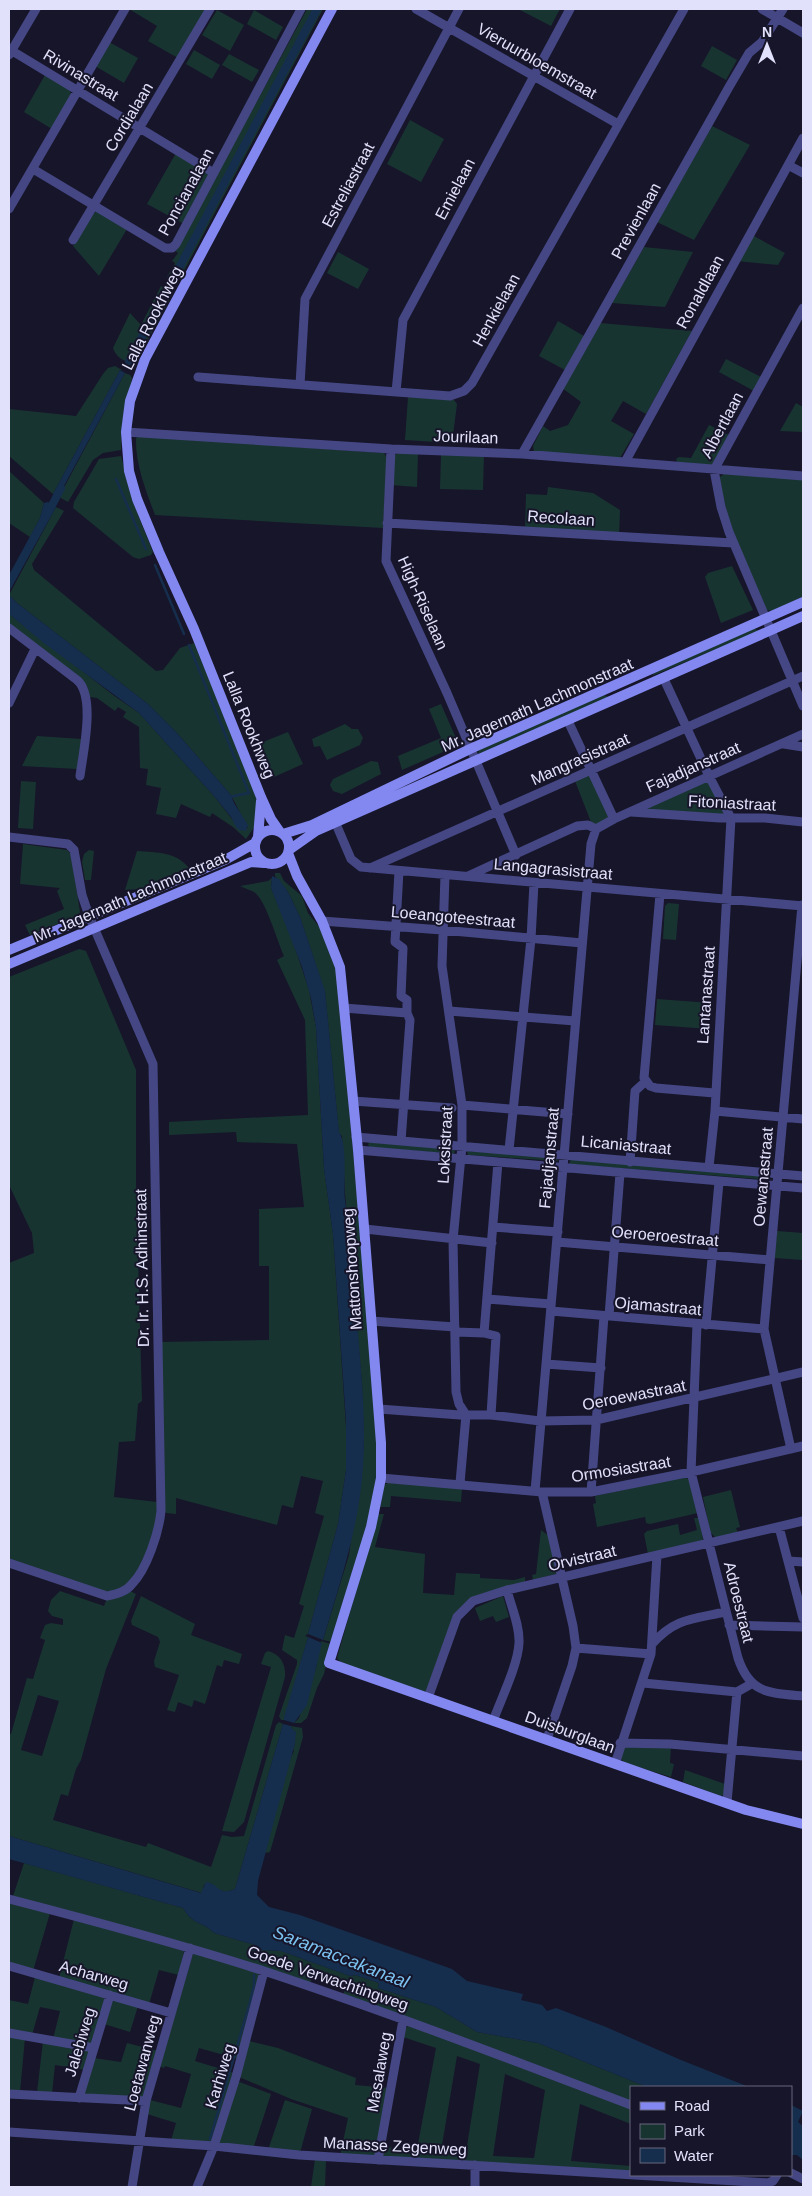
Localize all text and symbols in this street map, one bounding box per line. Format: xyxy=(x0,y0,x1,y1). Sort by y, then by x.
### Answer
street label: Vieruurbloemstraat xyxy=(474,20,600,102)
north arrow xyxy=(742,20,792,70)
text: N xyxy=(762,24,772,40)
street label: Rivinastraat xyxy=(40,46,122,104)
street label: Cordialaan xyxy=(102,79,156,155)
street label: Estreliastraat xyxy=(319,139,378,230)
street label: Poncianalaan xyxy=(155,145,217,239)
street label: Emielaan xyxy=(432,156,478,222)
street label: Previenlaan xyxy=(608,180,664,262)
street label: Ronaldlaan xyxy=(673,252,727,332)
street label: Lalla Rookhweg xyxy=(119,263,185,373)
street label: Henkielaan xyxy=(469,271,523,349)
street label: Albertlaan xyxy=(698,389,746,461)
street label: Jourilaan xyxy=(433,427,499,447)
street label: Recolaan xyxy=(527,507,595,529)
street label: High-Riselaan xyxy=(395,554,451,652)
street label: Mr. Jagernath Lachmonstraat xyxy=(438,655,636,755)
street label: Lalla Rookhweg xyxy=(220,669,278,781)
street label: Mangrasistraat xyxy=(528,729,632,788)
street label: Fajadjanstraat xyxy=(643,738,743,795)
street label: Fitoniastraat xyxy=(688,792,777,814)
street label: Mr. Jagernath Lachmonstraat xyxy=(31,848,230,945)
street label: Langagrasistraat xyxy=(493,855,614,883)
street label: Loeangoteestraat xyxy=(390,903,516,931)
street label: Lantanastraat xyxy=(694,945,718,1044)
street label: Loksistraat xyxy=(434,1105,456,1184)
street label: Fajadjanstraat xyxy=(536,1106,562,1209)
street label: Oewanastraat xyxy=(750,1126,776,1227)
street label: Licaniastraat xyxy=(580,1133,672,1157)
street label: Dr. Ir. H.S. Adhinstraat xyxy=(132,1188,152,1347)
street label: Mattonshoopweg xyxy=(339,1208,365,1330)
street label: Oeroeroestraat xyxy=(611,1223,720,1249)
street label: Ojamastraat xyxy=(614,1294,703,1318)
street label: Oeroewastraat xyxy=(581,1377,688,1413)
street label: Ormosiastraat xyxy=(570,1453,672,1485)
street label: Orvistraat xyxy=(546,1542,618,1574)
street label: Adroestraat xyxy=(721,1560,757,1645)
street label: Duisburglaan xyxy=(523,1708,617,1756)
water label: Saramaccakanaal xyxy=(270,1922,413,1993)
street label: Goede Verwachtingweg xyxy=(245,1942,411,2014)
street label: Acharweg xyxy=(57,1957,131,1993)
street label: Jalebiweg xyxy=(61,2005,99,2079)
street label: Loetawanweg xyxy=(121,2013,163,2113)
street label: Masalaweg xyxy=(364,2031,394,2113)
street label: Karhiweg xyxy=(202,2042,238,2110)
legend xyxy=(630,2086,792,2176)
text: Road xyxy=(674,2097,710,2114)
text: Park xyxy=(674,2122,705,2139)
street label: Manasse Zegenweg xyxy=(323,2134,467,2158)
text: Water xyxy=(674,2147,713,2164)

